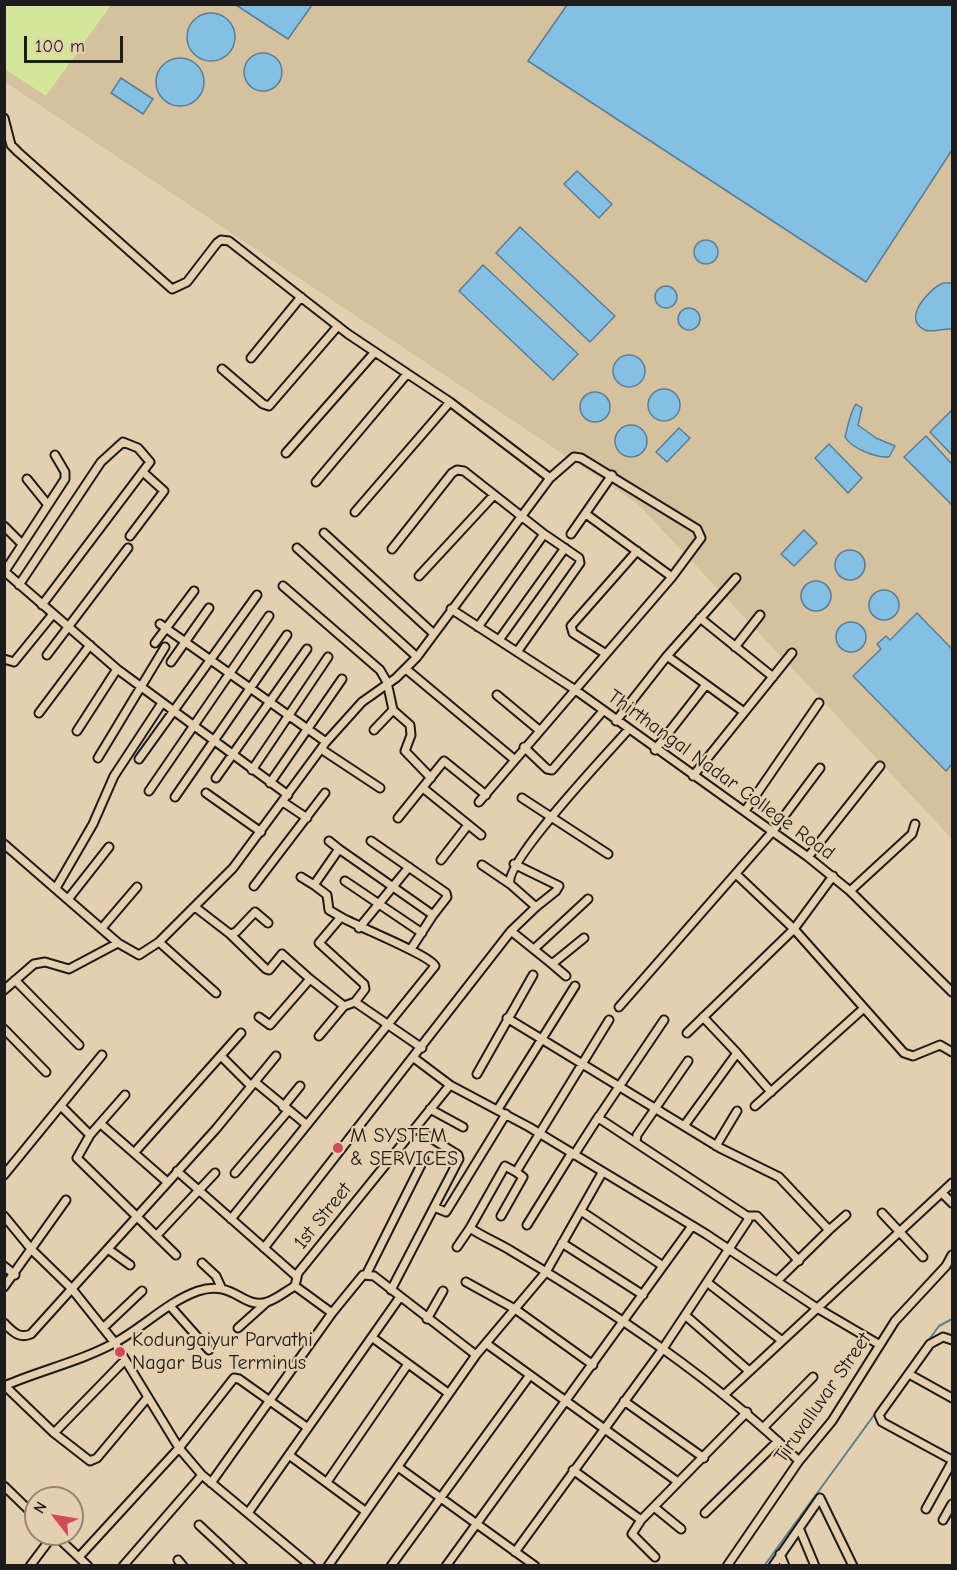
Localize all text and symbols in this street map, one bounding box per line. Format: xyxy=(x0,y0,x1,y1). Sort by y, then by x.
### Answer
scale bar xyxy=(27,24,126,62)
text: 100 m xyxy=(35,36,85,57)
street label: Thirthangal Nadar College Road xyxy=(603,685,839,865)
place label: M SYSTEM & SERVICES xyxy=(350,1124,458,1171)
marker: M SYSTEM & SERVICES xyxy=(331,1141,345,1155)
street label: 1st Street xyxy=(289,1178,357,1254)
place label: Kodungaiyur Parvathi Nagar Bus Terminus xyxy=(132,1328,313,1375)
street label: Tiruvalluvar Street xyxy=(769,1328,877,1468)
marker: Kodungaiyur Parvathi Nagar Bus Terminus xyxy=(113,1345,127,1359)
north arrow xyxy=(24,1486,84,1546)
text: N xyxy=(30,1499,51,1517)

